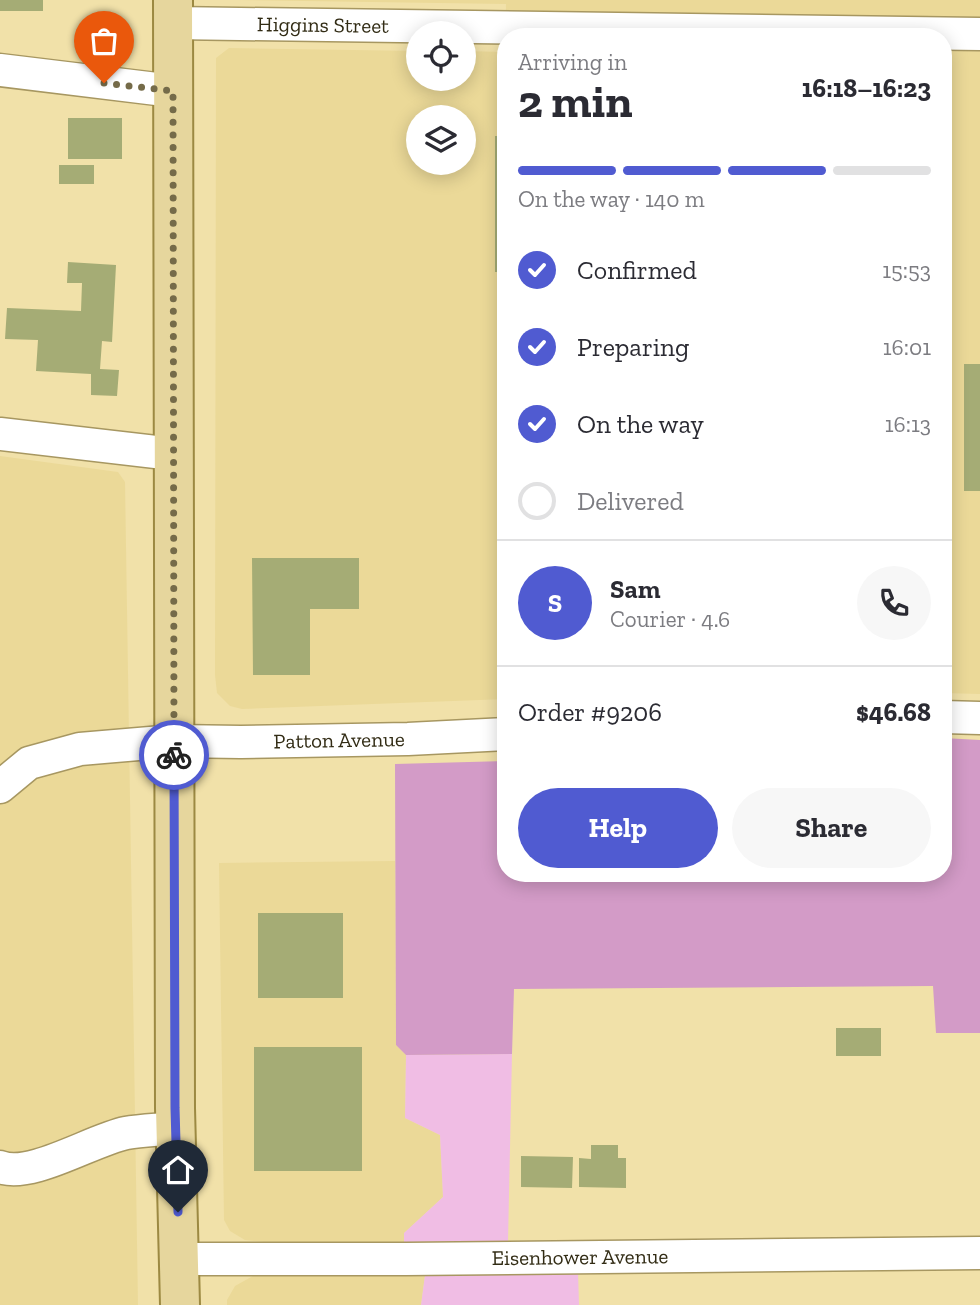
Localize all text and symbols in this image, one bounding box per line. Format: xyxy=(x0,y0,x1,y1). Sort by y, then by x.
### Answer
pin xyxy=(74,11,134,83)
street label: Higgins Street xyxy=(257,11,389,38)
map controls xyxy=(406,21,476,175)
button: locate xyxy=(406,21,476,91)
icon: bag xyxy=(85,22,123,60)
text: Arriving in xyxy=(518,48,627,76)
text: 16:18–16:23 xyxy=(802,72,931,104)
text: 2 min xyxy=(518,74,633,129)
button: layers xyxy=(406,105,476,175)
text: On the way · 140 m xyxy=(518,185,705,213)
icon: check xyxy=(518,251,556,289)
text: Confirmed xyxy=(577,254,697,286)
text: 15:53 xyxy=(882,256,931,284)
icon: check xyxy=(518,328,556,366)
text: Preparing xyxy=(577,331,689,363)
text: 16:01 xyxy=(883,333,931,361)
icon: check xyxy=(518,405,556,443)
text: On the way xyxy=(577,408,704,440)
text: 16:13 xyxy=(885,410,931,438)
text: Delivered xyxy=(577,485,684,517)
button: phone xyxy=(857,566,931,640)
text: Sam xyxy=(610,573,660,605)
text: S xyxy=(548,587,562,619)
text: Courier · 4.6 xyxy=(610,605,730,633)
text: Order #9206 xyxy=(518,696,662,728)
text: $46.68 xyxy=(856,696,931,728)
courier xyxy=(139,720,209,790)
street label: Patton Avenue xyxy=(273,726,405,753)
icon: bike xyxy=(155,736,193,774)
button: Help xyxy=(518,788,718,868)
button: Share xyxy=(732,788,931,868)
pin xyxy=(148,1140,208,1212)
icon: home xyxy=(159,1151,197,1189)
street label: Eisenhower Avenue xyxy=(492,1243,669,1270)

